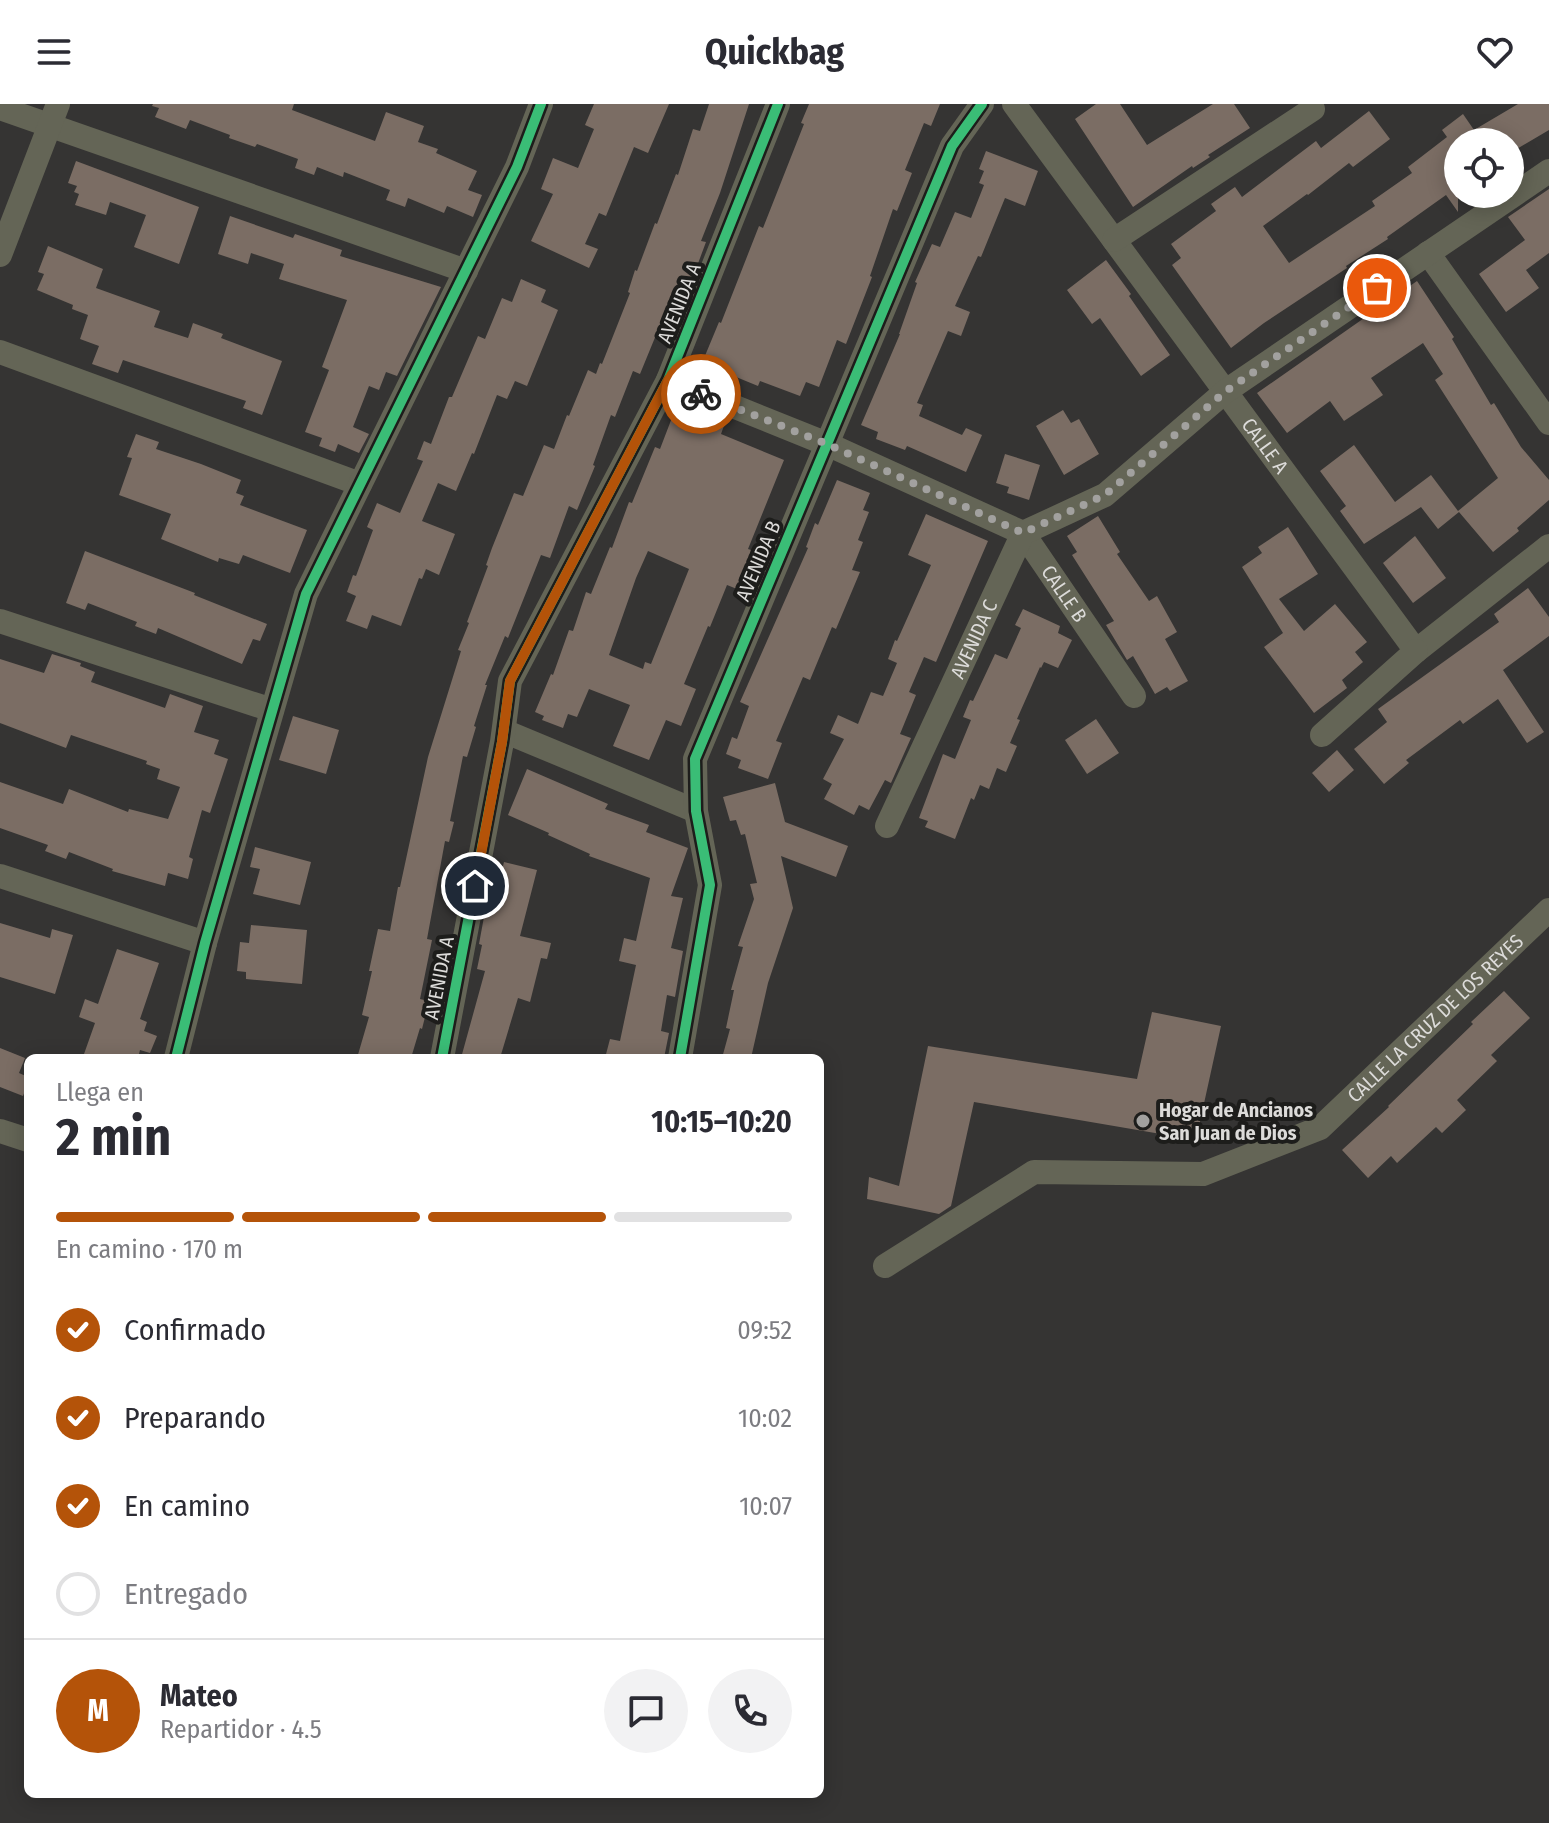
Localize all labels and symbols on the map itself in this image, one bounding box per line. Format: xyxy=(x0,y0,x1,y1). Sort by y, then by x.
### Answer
pin xyxy=(1343,254,1411,322)
street label: AVENIDA A xyxy=(652,259,706,347)
courier xyxy=(661,354,741,434)
street label: CALLE A xyxy=(1237,413,1294,479)
street label: AVENIDA B xyxy=(730,517,786,605)
street label: CALLE B xyxy=(1036,561,1092,627)
street label: AVENIDA C xyxy=(945,596,1002,682)
pin xyxy=(441,852,509,920)
street label: CALLE LA CRUZ DE LOS REYES xyxy=(1342,929,1528,1107)
street label: AVENIDA A xyxy=(419,934,459,1022)
place label: Hogar de Ancianos San Juan de Dios xyxy=(1159,1098,1313,1145)
marker: Hogar de Ancianos San Juan de Dios xyxy=(1134,1112,1152,1130)

